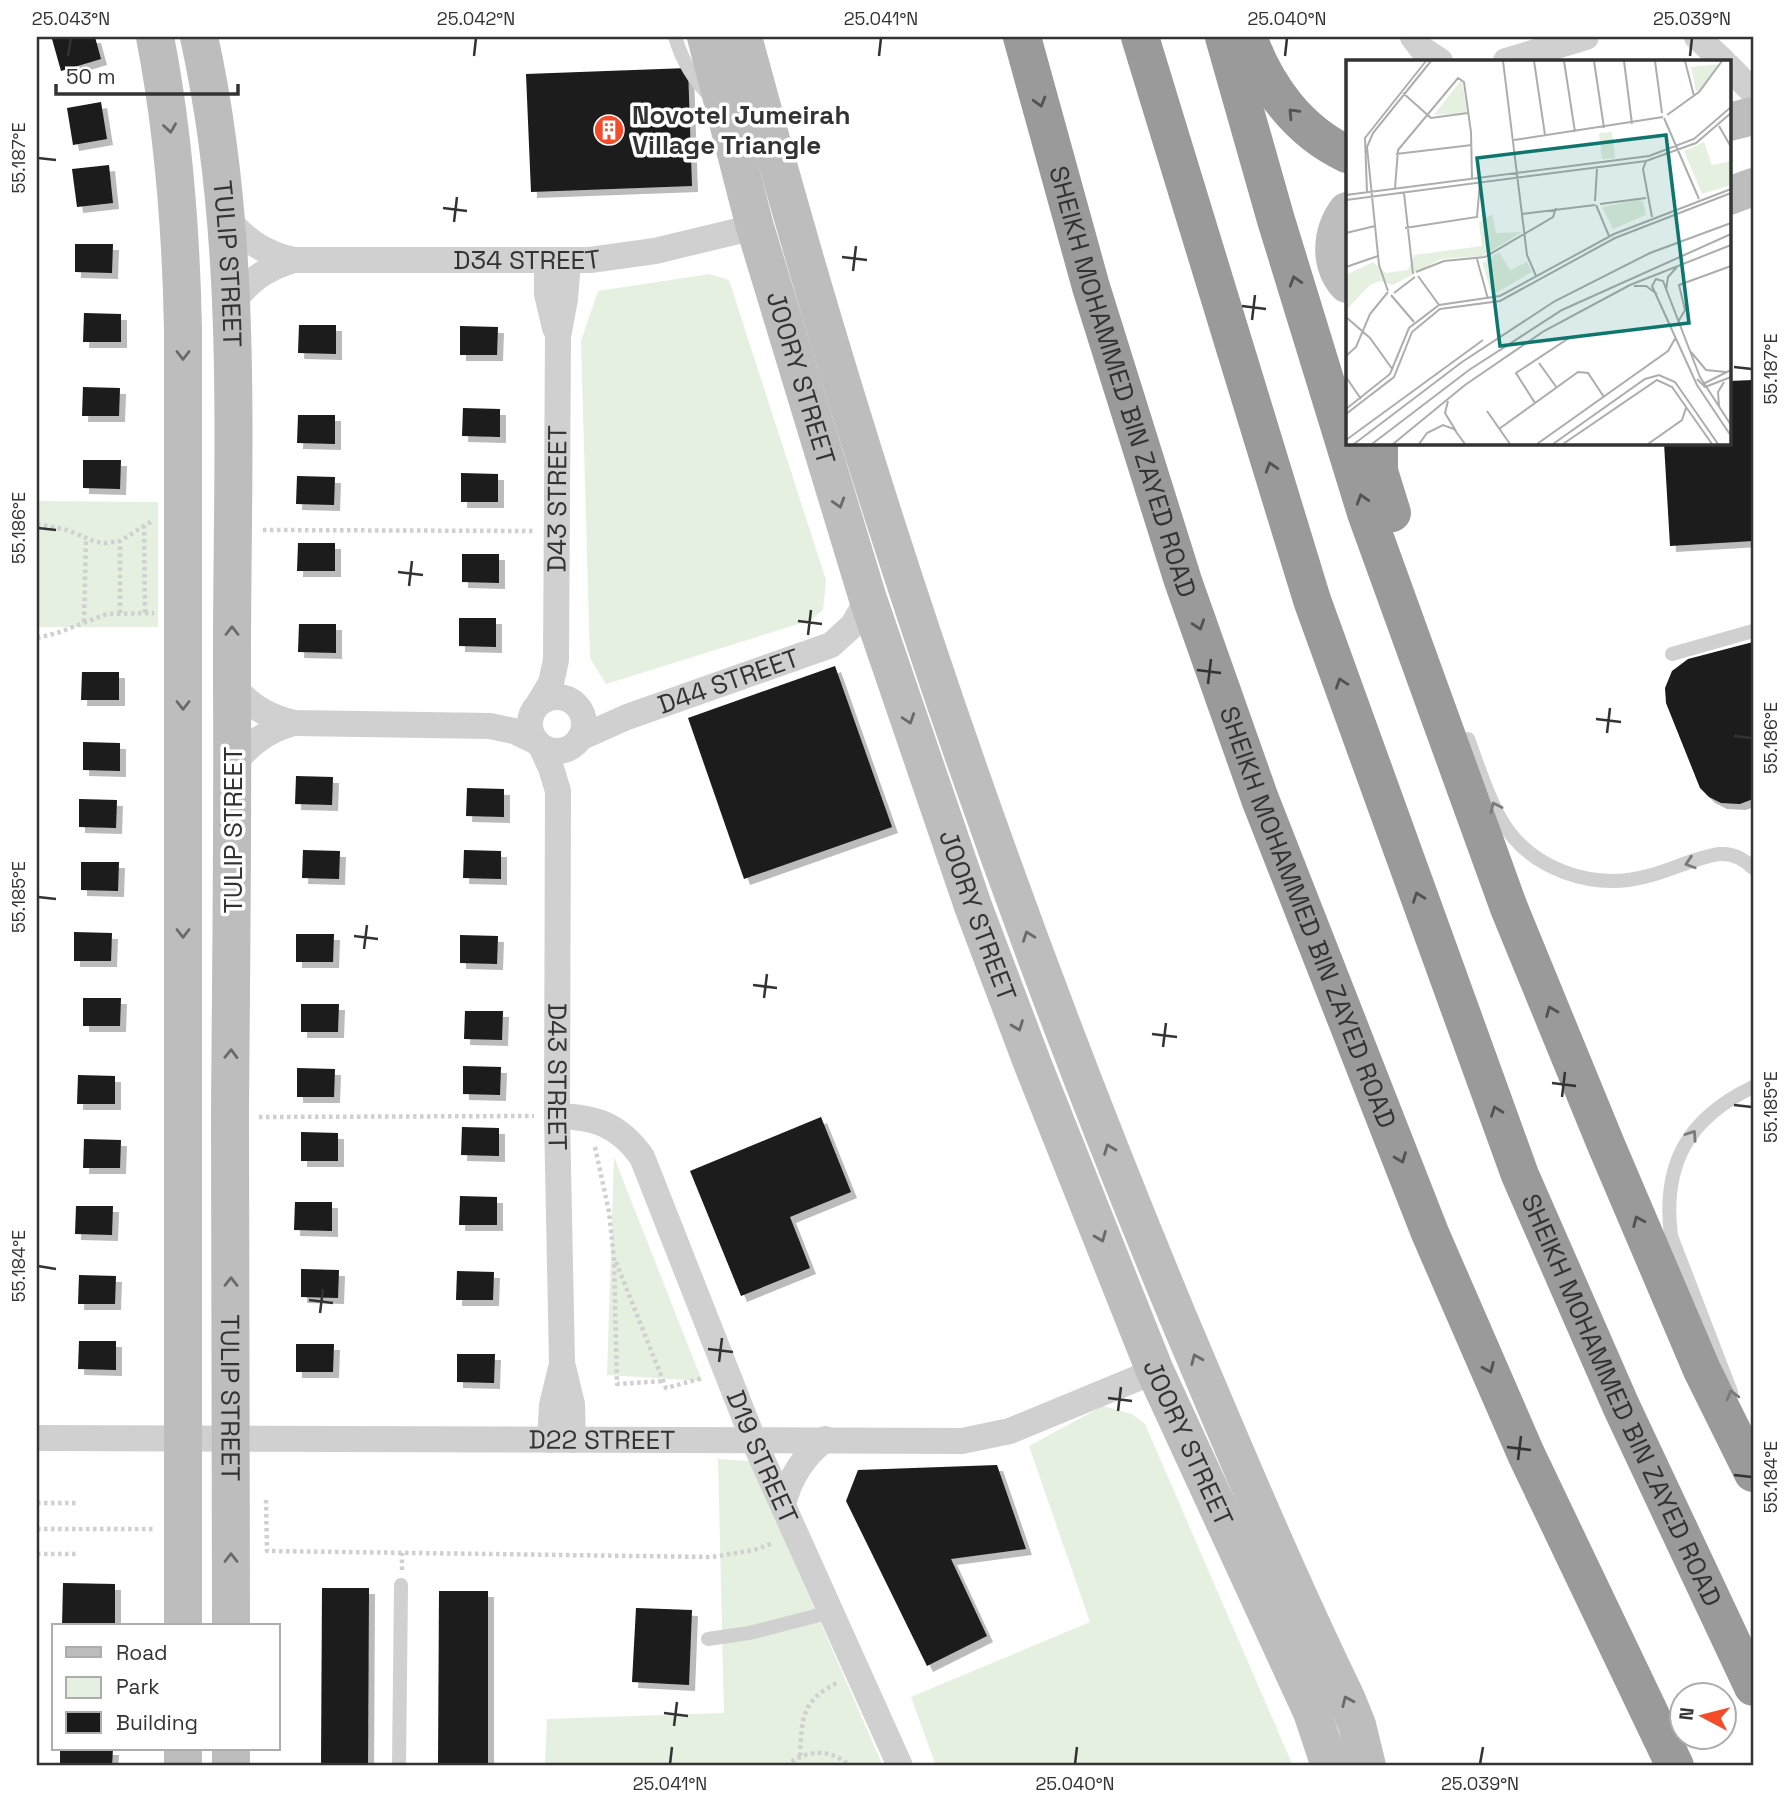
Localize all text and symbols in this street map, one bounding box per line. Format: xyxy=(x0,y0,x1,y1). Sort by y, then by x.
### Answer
text: 25.043°N xyxy=(32,7,110,30)
text: 25.042°N xyxy=(437,7,515,30)
text: 25.041°N xyxy=(844,7,918,30)
text: 25.040°N xyxy=(1247,7,1327,30)
text: 25.039°N xyxy=(1653,7,1731,30)
scale bar xyxy=(56,52,238,96)
inset map xyxy=(1346,60,1730,444)
text: 50 m xyxy=(66,63,116,90)
one-way arrow xyxy=(1032,96,1046,108)
place label: Novotel Jumeirah Village Triangle xyxy=(632,98,850,162)
one-way arrow xyxy=(1289,108,1302,121)
building icon: Novotel Jumeirah Village Triangle xyxy=(592,113,626,147)
text: 55.187°E xyxy=(7,122,30,194)
one-way arrow xyxy=(163,122,178,134)
street label: SHEIKH MOHAMMED BIN ZAYED ROAD xyxy=(1041,162,1204,602)
street label: TULIP STREET xyxy=(205,179,250,348)
street label: D34 STREET xyxy=(453,242,603,277)
one-way arrow xyxy=(1289,275,1304,287)
street label: JOORY STREET xyxy=(758,287,843,469)
text: 55.187°E xyxy=(1759,333,1782,405)
one-way arrow xyxy=(175,350,191,361)
street label: D43 STREET xyxy=(540,425,574,573)
one-way arrow xyxy=(1265,461,1280,473)
text: 55.186°E xyxy=(7,492,30,564)
one-way arrow xyxy=(1355,493,1370,505)
one-way arrow xyxy=(830,497,845,509)
one-way arrow xyxy=(1191,618,1205,630)
one-way arrow xyxy=(224,625,240,635)
street label: D44 STREET xyxy=(653,641,804,722)
one-way arrow xyxy=(1335,678,1349,690)
one-way arrow xyxy=(175,700,191,711)
street label: SHEIKH MOHAMMED BIN ZAYED ROAD xyxy=(1212,702,1404,1133)
text: 55.186°E xyxy=(1759,702,1782,774)
one-way arrow xyxy=(901,712,915,725)
street label: TULIP STREET xyxy=(216,747,250,913)
one-way arrow xyxy=(1489,802,1503,814)
street label: JOORY STREET xyxy=(931,825,1024,1006)
one-way arrow xyxy=(1685,855,1697,869)
text: 55.185°E xyxy=(7,861,30,933)
one-way arrow xyxy=(1412,892,1426,904)
one-way arrow xyxy=(175,928,191,938)
one-way arrow xyxy=(1022,931,1036,943)
street label: D43 STREET xyxy=(540,1003,575,1151)
one-way arrow xyxy=(1545,1005,1559,1017)
one-way arrow xyxy=(1010,1019,1024,1031)
one-way arrow xyxy=(223,1048,239,1059)
text: 55.185°E xyxy=(1759,1071,1782,1143)
one-way arrow xyxy=(1491,1105,1505,1117)
one-way arrow xyxy=(1684,1130,1697,1143)
one-way arrow xyxy=(1103,1143,1117,1155)
one-way arrow xyxy=(1392,1152,1406,1164)
street label: SHEIKH MOHAMMED BIN ZAYED ROAD xyxy=(1513,1189,1730,1612)
one-way arrow xyxy=(1632,1215,1646,1228)
text: 55.184°E xyxy=(7,1230,30,1302)
one-way arrow xyxy=(1093,1231,1107,1243)
one-way arrow xyxy=(223,1276,239,1286)
street label: TULIP STREET xyxy=(213,1314,248,1481)
one-way arrow xyxy=(1190,1353,1204,1366)
street label: JOORY STREET xyxy=(1135,1355,1241,1532)
one-way arrow xyxy=(1480,1361,1494,1373)
street label: D19 STREET xyxy=(719,1385,806,1529)
one-way arrow xyxy=(1726,1389,1740,1401)
street label: D22 STREET xyxy=(529,1423,675,1457)
text: 55.184°E xyxy=(1759,1441,1782,1513)
one-way arrow xyxy=(223,1552,239,1563)
legend xyxy=(52,1624,280,1750)
text: Road xyxy=(116,1639,168,1666)
text: Park xyxy=(116,1673,160,1700)
north arrow xyxy=(1668,1680,1738,1750)
one-way arrow xyxy=(1341,1696,1355,1709)
text: N xyxy=(1673,1706,1700,1722)
text: Building xyxy=(116,1709,198,1736)
text: 25.041°N xyxy=(633,1772,707,1795)
text: 25.040°N xyxy=(1035,1772,1115,1795)
text: 25.039°N xyxy=(1441,1772,1519,1795)

